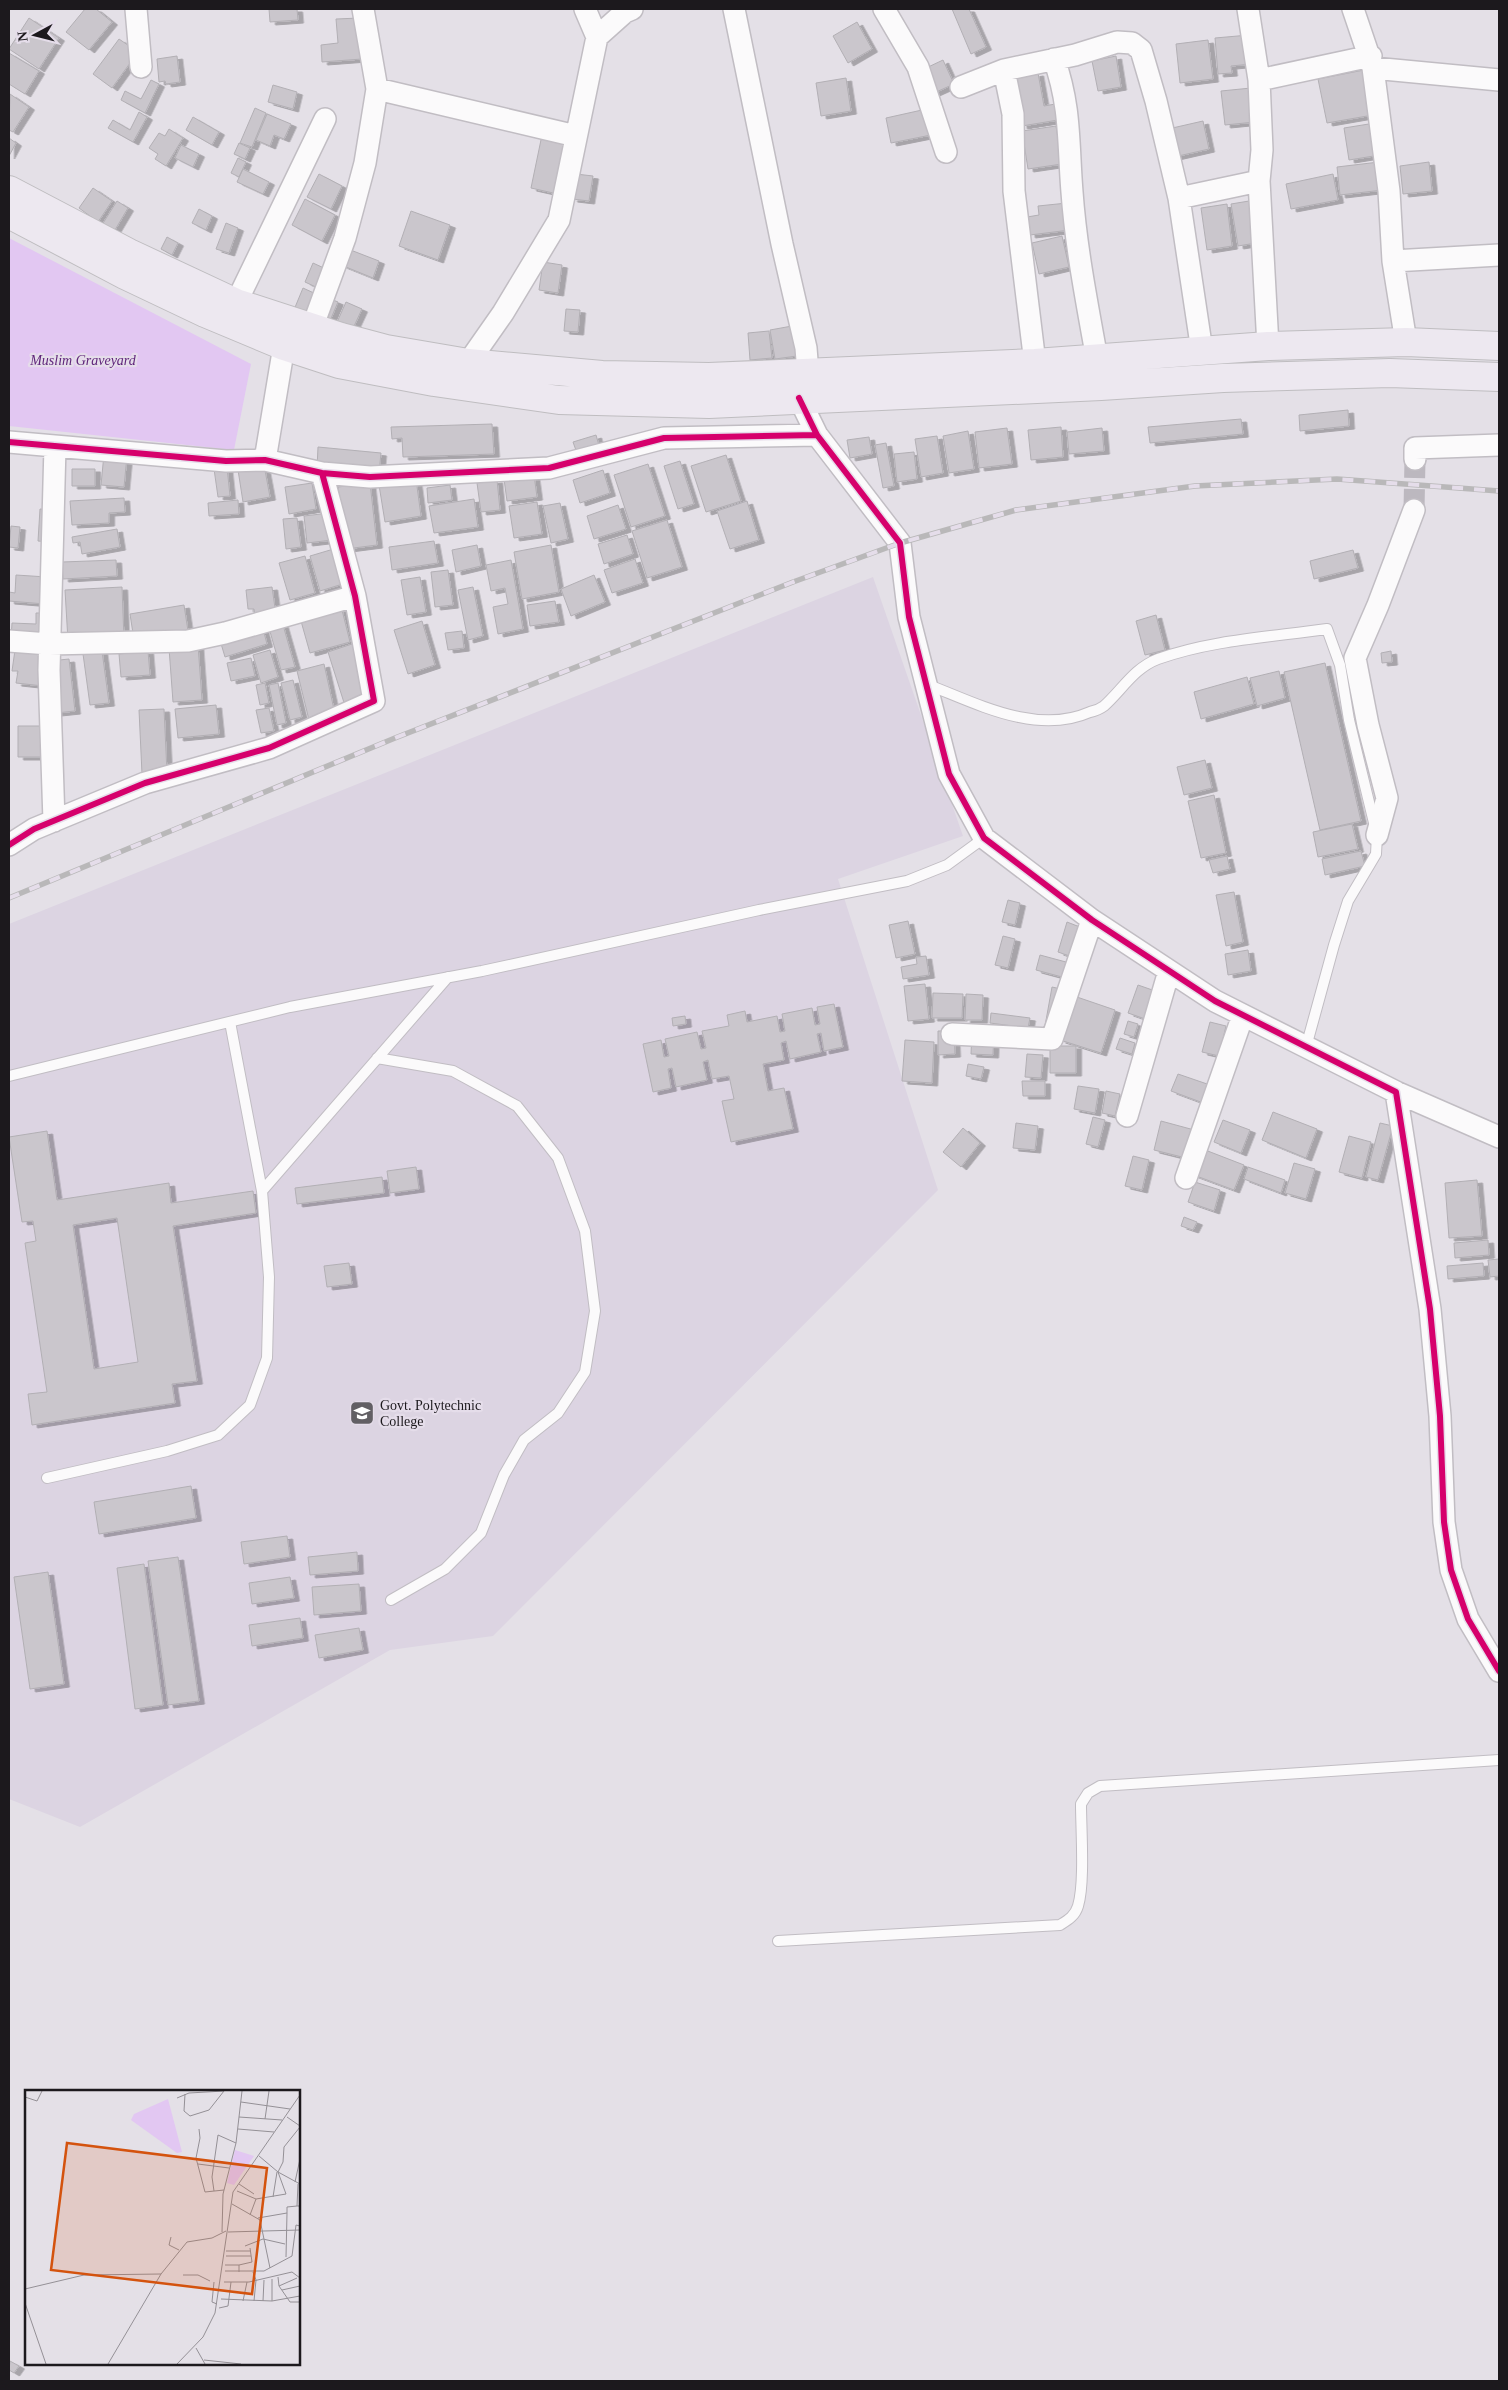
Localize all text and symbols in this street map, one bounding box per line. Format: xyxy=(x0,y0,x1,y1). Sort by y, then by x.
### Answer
north arrow xyxy=(10,10,60,60)
text: N xyxy=(15,31,31,42)
park label: Muslim Graveyard xyxy=(29,353,137,368)
place label: Govt. Polytechnic College xyxy=(380,1398,481,1429)
school or university icon: Govt. Polytechnic College xyxy=(349,1400,375,1426)
inset map xyxy=(25,2090,300,2365)

